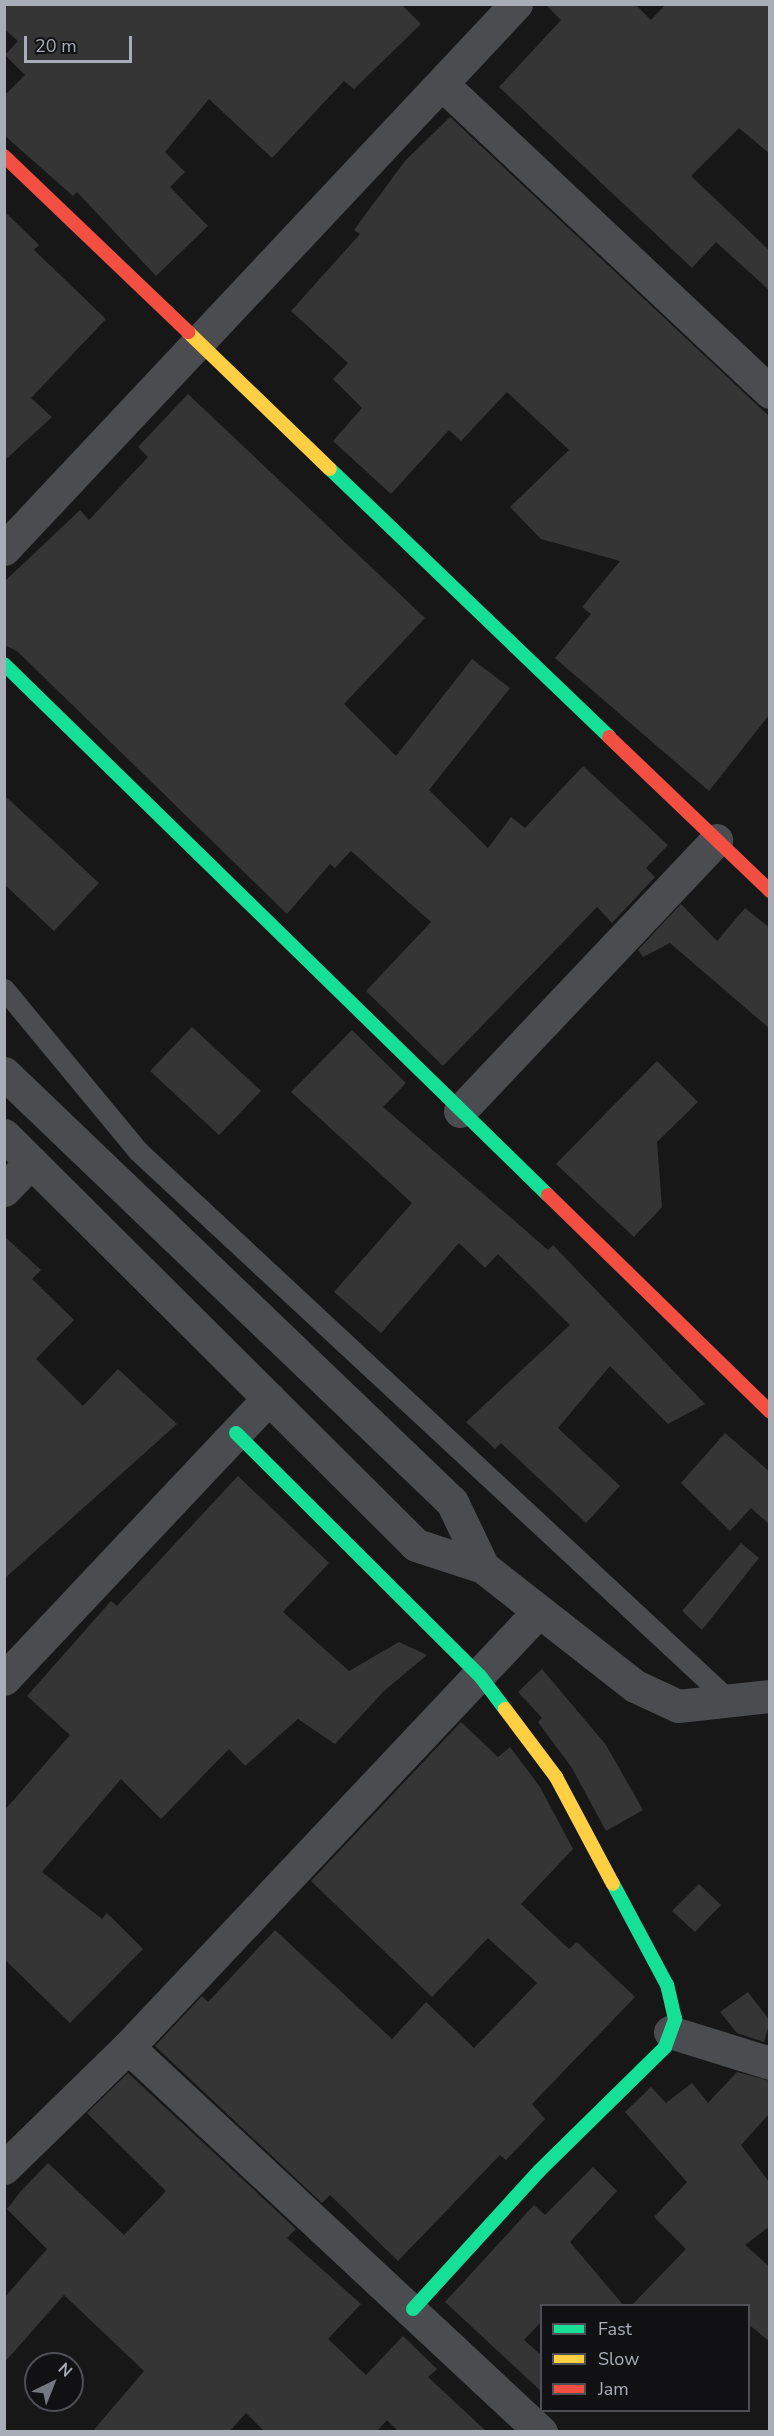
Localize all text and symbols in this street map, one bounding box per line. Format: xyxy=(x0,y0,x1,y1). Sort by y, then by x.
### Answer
scale bar xyxy=(27,24,135,62)
text: 20 m xyxy=(35,34,77,58)
legend xyxy=(540,2304,750,2412)
text: Fast xyxy=(598,2317,632,2341)
text: Slow xyxy=(598,2347,639,2371)
north arrow xyxy=(24,2352,84,2412)
text: N xyxy=(53,2358,77,2382)
text: Jam xyxy=(598,2377,629,2401)

